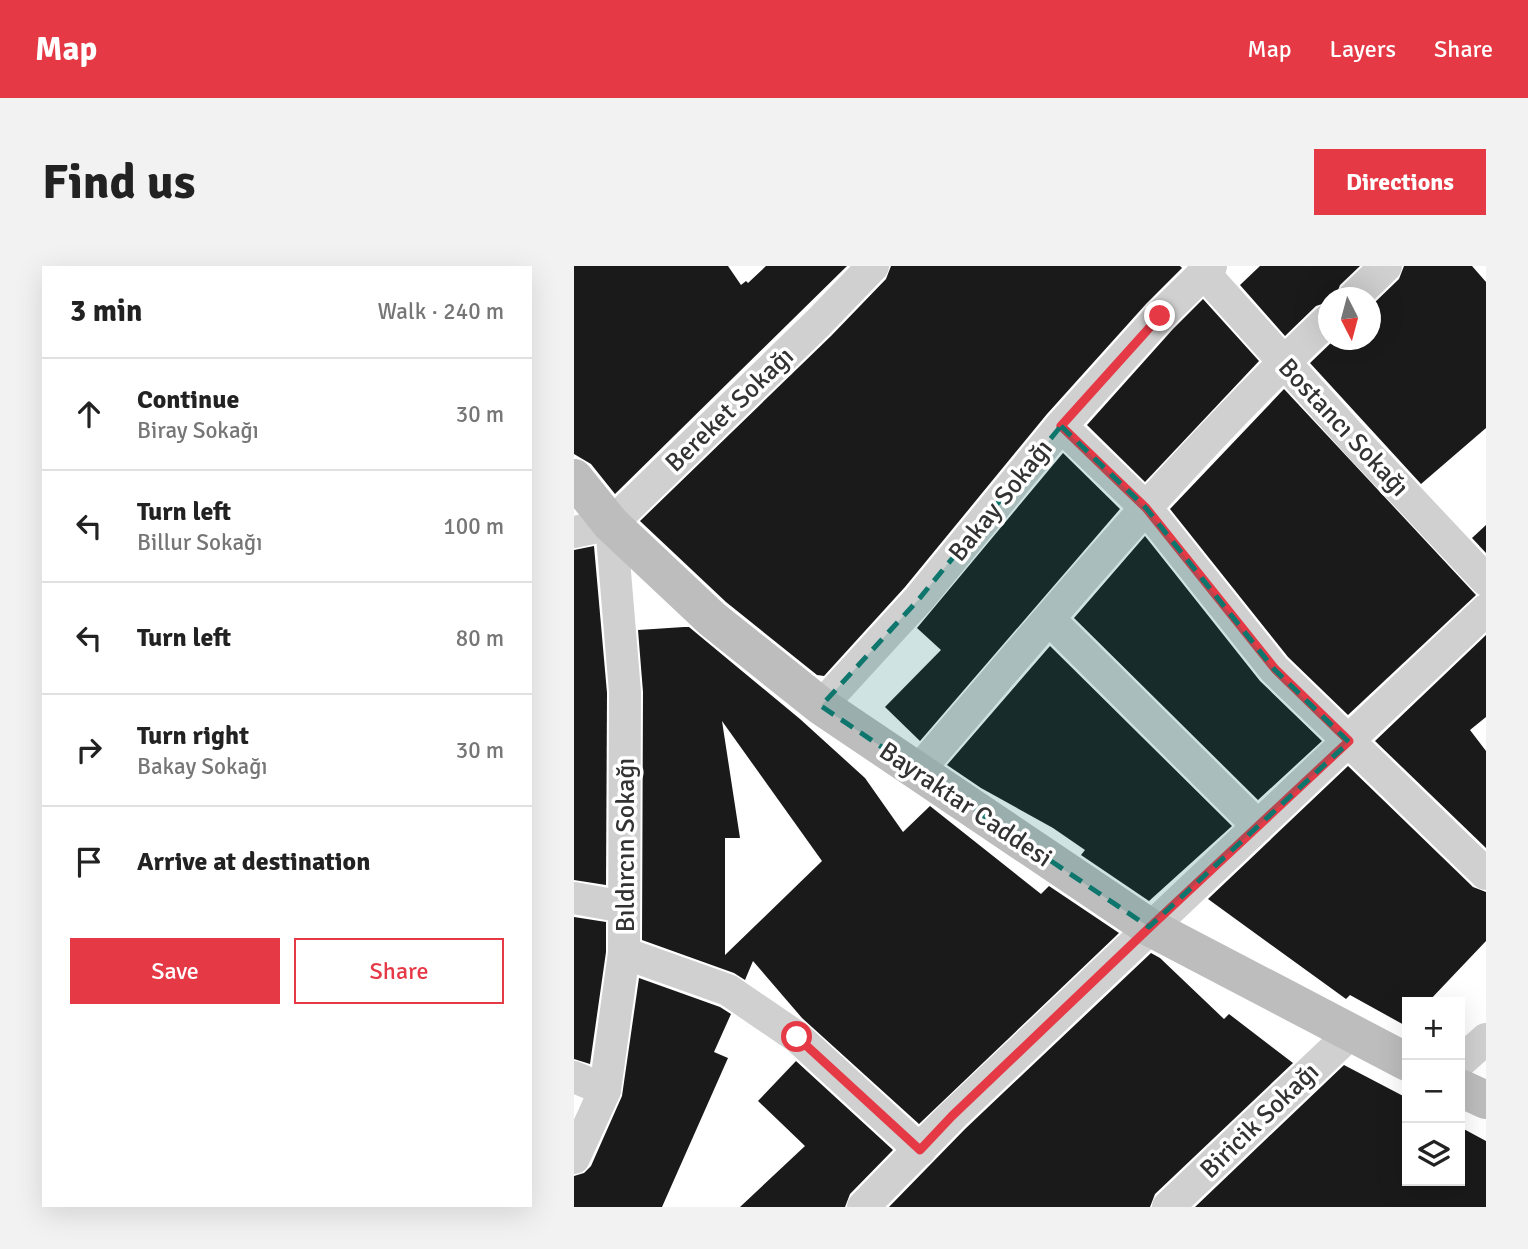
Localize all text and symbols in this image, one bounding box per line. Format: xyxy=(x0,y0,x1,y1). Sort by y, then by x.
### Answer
text: Map xyxy=(35,29,97,70)
text: Map xyxy=(1247,34,1292,64)
text: Layers xyxy=(1330,34,1396,64)
text: Share xyxy=(1434,34,1493,64)
button: Directions xyxy=(1314,149,1486,215)
text: Find us xyxy=(42,152,195,212)
north arrow xyxy=(1318,287,1381,350)
text: 3 min xyxy=(70,293,142,330)
text: Walk · 240 m xyxy=(378,297,504,326)
route end xyxy=(1144,300,1175,331)
street label: Bereket Sokağı xyxy=(659,341,801,479)
street label: Bostancı Sokağı xyxy=(1271,352,1415,503)
text: Continue xyxy=(137,384,239,416)
icon: ahead xyxy=(70,395,108,433)
text: 30 m xyxy=(456,400,504,429)
text: Biray Sokağı xyxy=(137,416,259,445)
street label: Bakay Sokağı xyxy=(942,433,1060,568)
text: Turn left xyxy=(137,496,231,528)
icon: left xyxy=(70,507,108,545)
text: 100 m xyxy=(443,512,504,541)
text: Billur Sokağı xyxy=(137,528,262,557)
icon: left xyxy=(70,619,108,657)
text: Turn left xyxy=(137,622,231,654)
text: 80 m xyxy=(456,624,504,653)
text: Turn right xyxy=(137,720,249,752)
icon: right xyxy=(70,731,108,769)
street label: Bayraktar Caddesi xyxy=(873,735,1058,874)
text: 30 m xyxy=(456,736,504,765)
text: Bakay Sokağı xyxy=(137,752,268,781)
street label: Bıldırcın Sokağı xyxy=(610,758,642,932)
icon: arrive xyxy=(70,843,108,881)
text: Arrive at destination xyxy=(137,846,370,878)
button: Save xyxy=(70,938,280,1004)
button: Share xyxy=(294,938,504,1004)
map controls xyxy=(1402,997,1465,1186)
button: + xyxy=(1402,997,1465,1060)
route start xyxy=(781,1021,812,1052)
street label: Biricik Sokağı xyxy=(1194,1056,1326,1185)
button: − xyxy=(1402,1060,1465,1123)
button: layers xyxy=(1402,1123,1465,1186)

